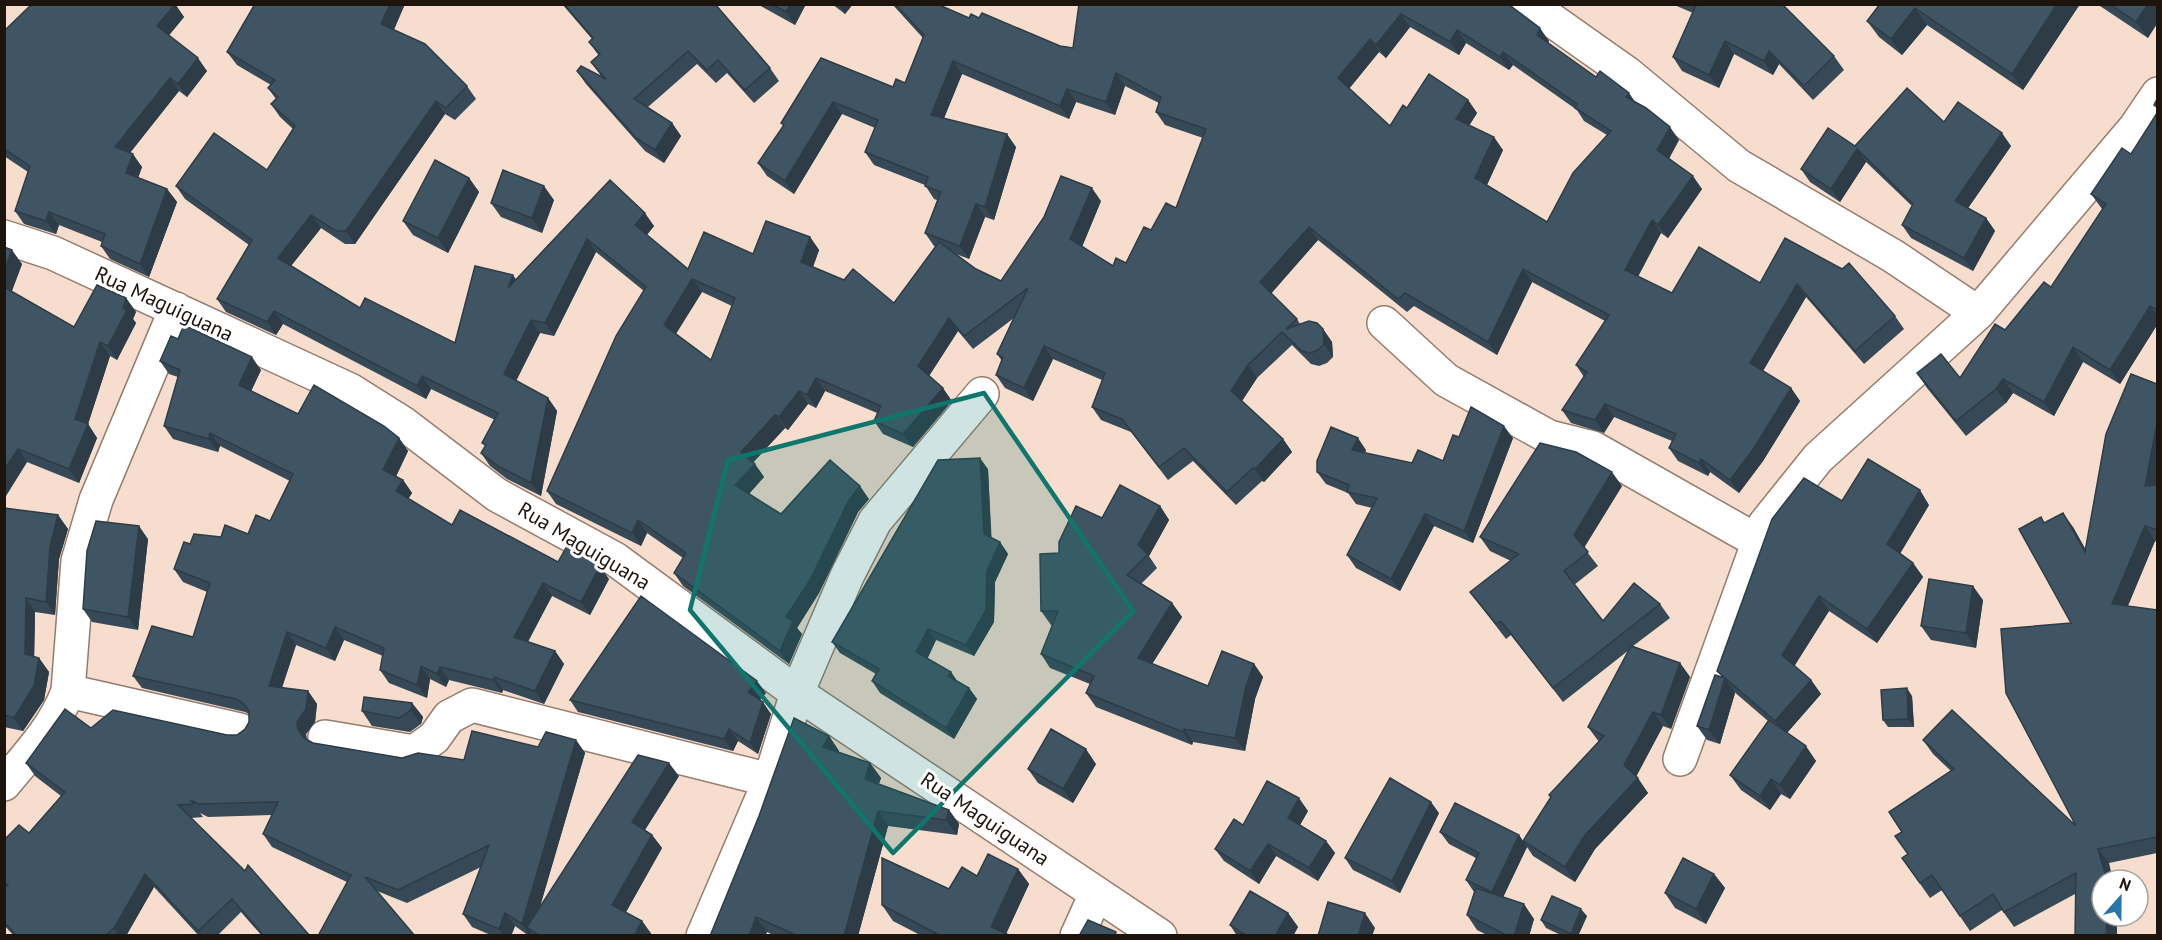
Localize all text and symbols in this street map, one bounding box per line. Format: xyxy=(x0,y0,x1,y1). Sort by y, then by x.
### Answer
street label: Rua Maguiguana xyxy=(91,260,238,347)
street label: Rua Maguiguana xyxy=(513,495,655,596)
street label: Rua Maguiguana xyxy=(916,766,1055,872)
north arrow xyxy=(2090,868,2150,928)
text: N xyxy=(2117,873,2134,895)

